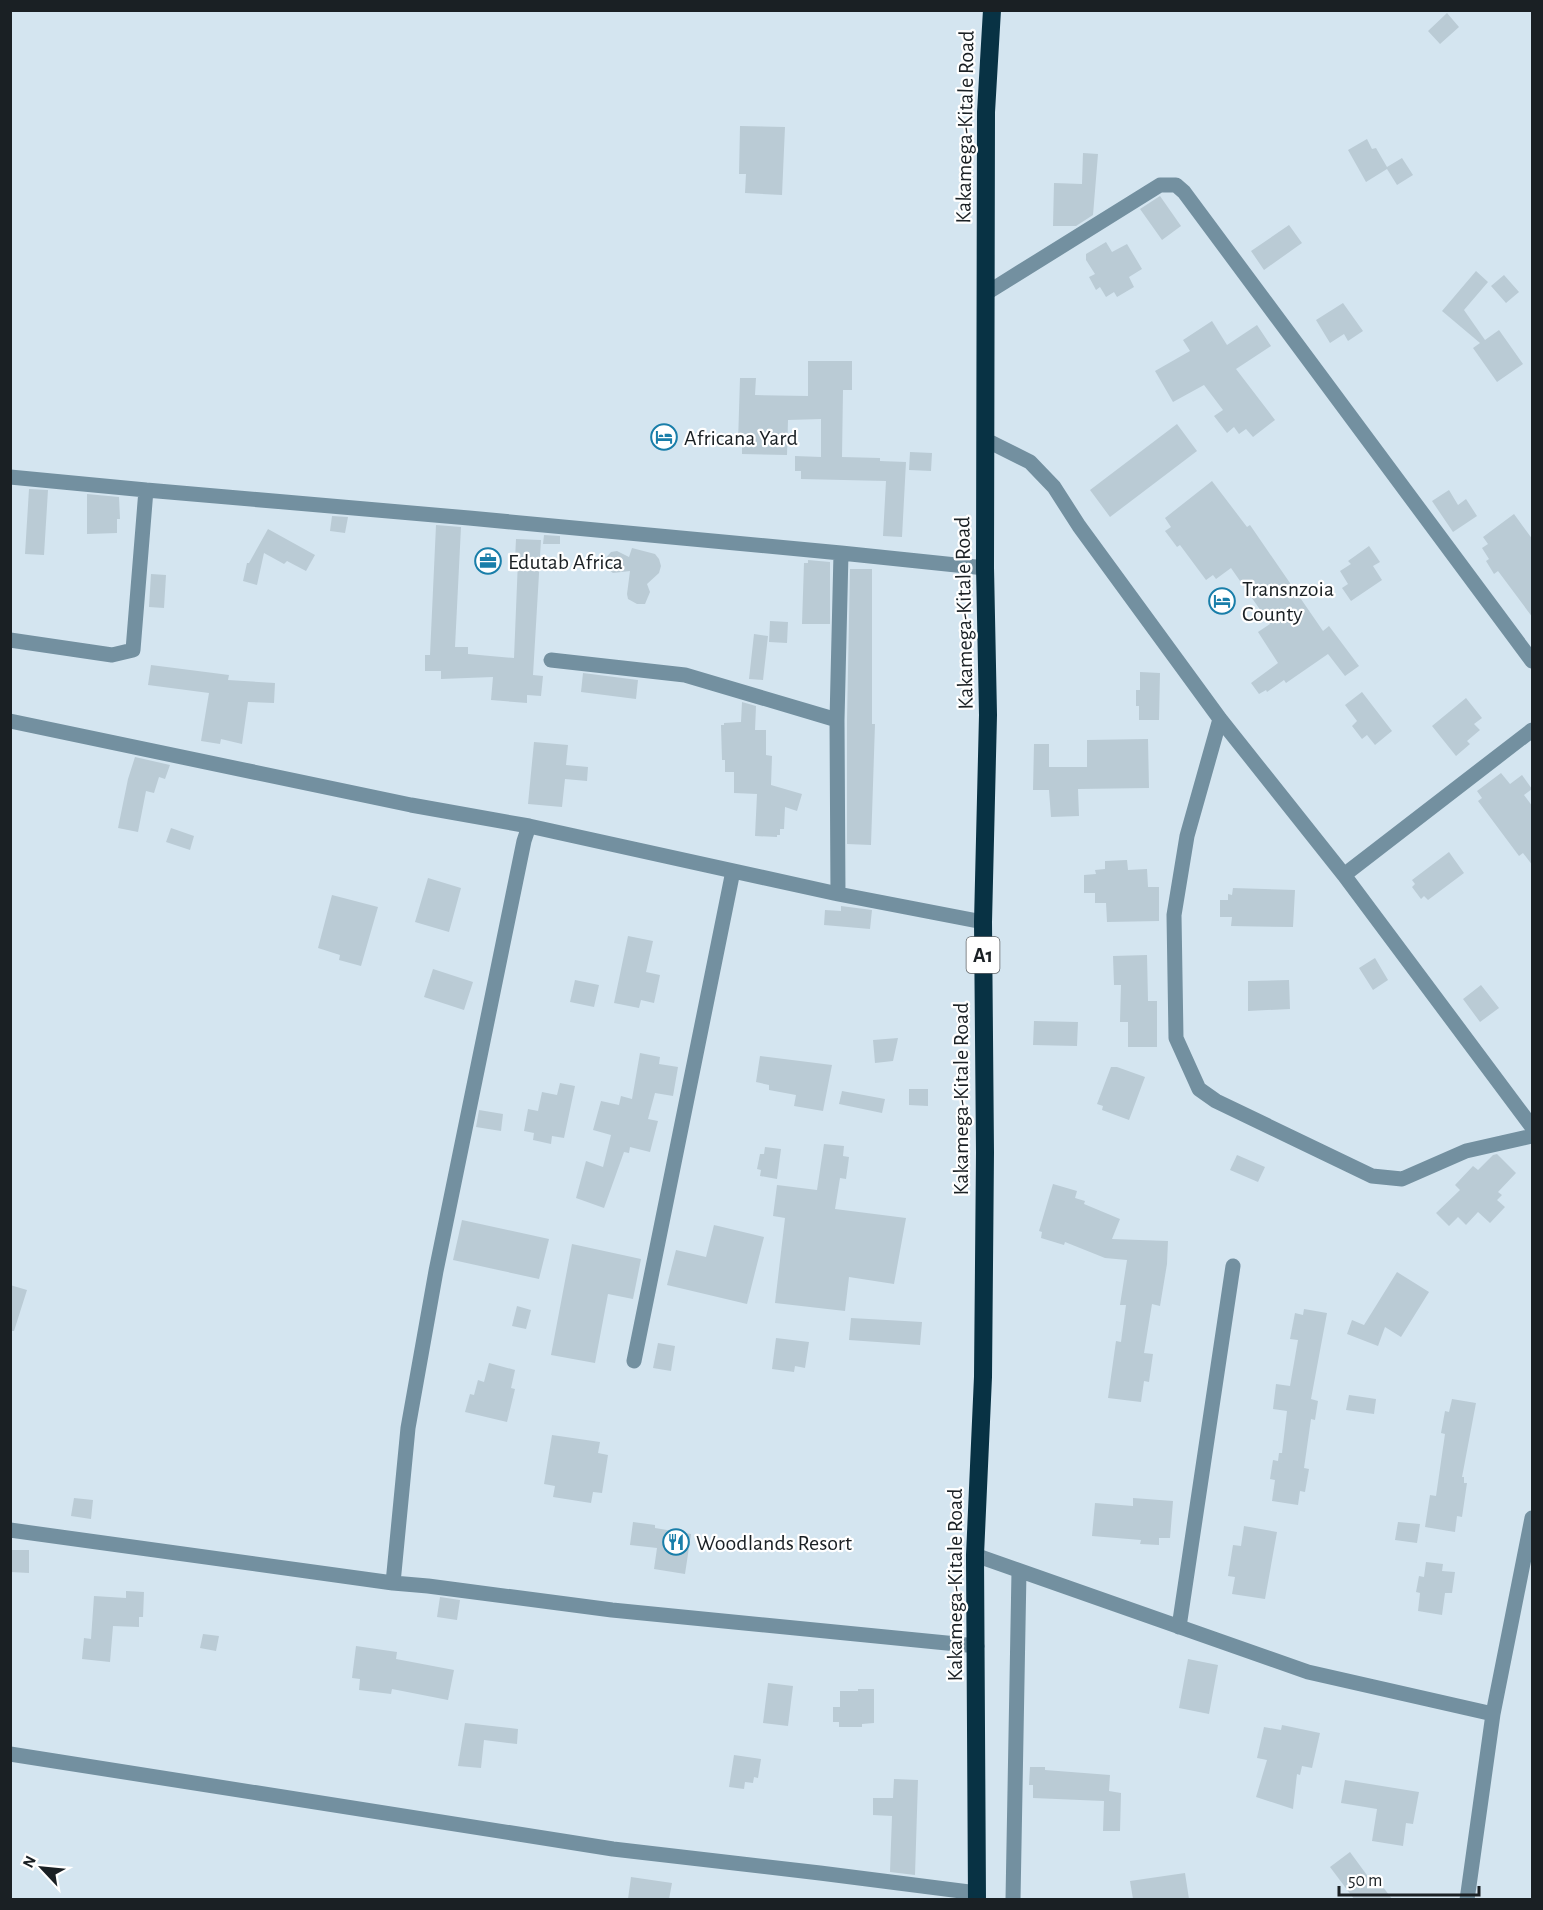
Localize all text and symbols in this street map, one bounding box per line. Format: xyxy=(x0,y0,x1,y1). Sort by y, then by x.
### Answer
street label: Kakamega-Kitale Road xyxy=(952,30,978,224)
hotel icon: Africana Yard xyxy=(649,422,679,452)
place label: Africana Yard xyxy=(684,427,798,449)
street label: Kakamega-Kitale Road xyxy=(951,516,977,710)
office icon: Edutab Africa xyxy=(473,546,503,576)
place label: Edutab Africa xyxy=(508,551,623,573)
place label: Transnzoia County xyxy=(1242,578,1334,625)
hotel icon: Transnzoia County xyxy=(1207,586,1237,616)
road number: A1 xyxy=(966,937,1000,973)
street label: Kakamega-Kitale Road xyxy=(950,1002,972,1196)
street label: Kakamega-Kitale Road xyxy=(944,1488,966,1682)
restaurant icon: Woodlands Resort xyxy=(661,1527,691,1557)
place label: Woodlands Resort xyxy=(696,1532,852,1554)
north arrow xyxy=(12,1838,72,1898)
text: N xyxy=(20,1853,39,1870)
scale bar xyxy=(1339,1859,1478,1897)
text: 50 m xyxy=(1348,1872,1382,1890)

